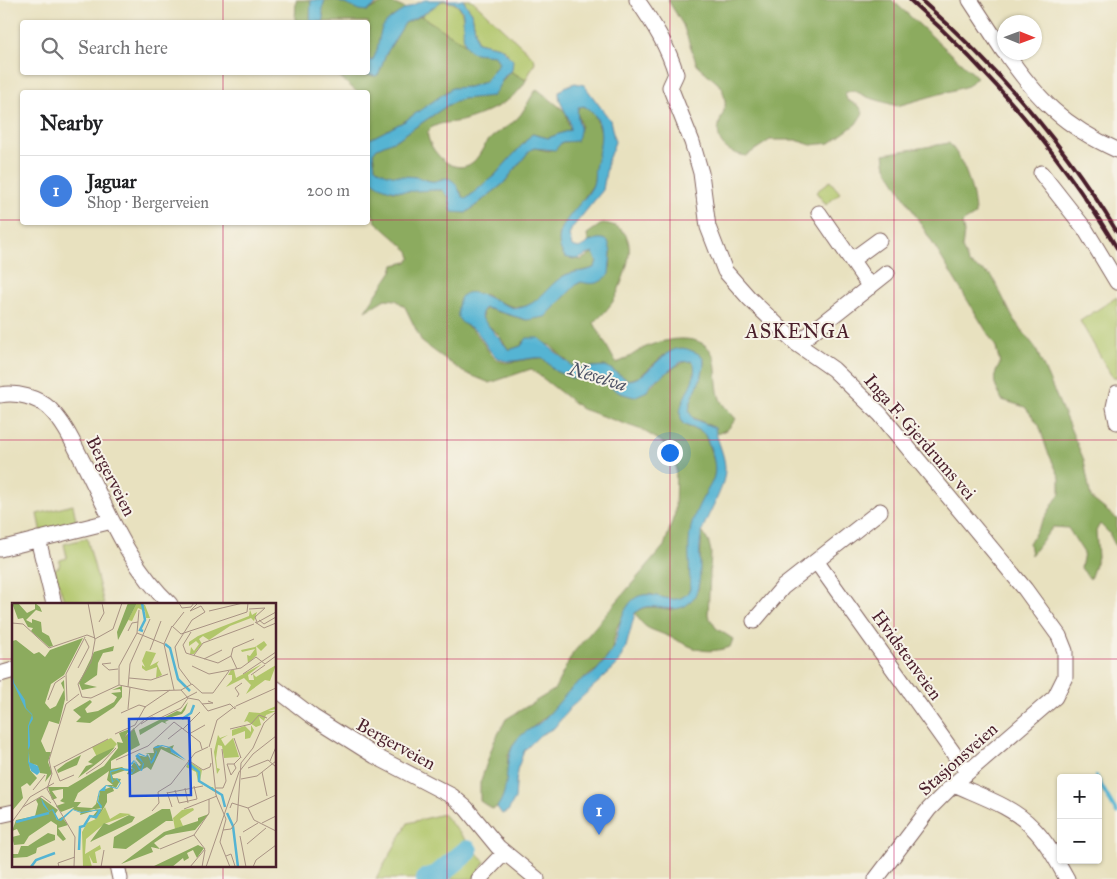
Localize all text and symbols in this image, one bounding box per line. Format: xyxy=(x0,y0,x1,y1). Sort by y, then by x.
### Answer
north arrow xyxy=(997,15,1042,60)
search box xyxy=(20,20,370,75)
icon: search xyxy=(38,34,66,62)
text: Search here xyxy=(78,36,168,59)
text: Nearby xyxy=(40,110,103,136)
text: Jaguar xyxy=(87,170,137,193)
text: 1 xyxy=(53,181,59,200)
text: 200 m xyxy=(307,181,350,200)
text: Shop · Bergerveien xyxy=(87,193,209,212)
district label: ASKENGA xyxy=(744,319,851,343)
water label: Neselva xyxy=(565,356,630,396)
street label: Inga F. Gjerdrums vei xyxy=(859,370,981,505)
street label: Bergerveien xyxy=(81,432,141,520)
your location xyxy=(657,440,683,466)
inset map xyxy=(12,603,276,866)
street label: Hvidstenveien xyxy=(867,606,947,704)
street label: Bergerveien xyxy=(352,713,440,776)
street label: Stasjonsveien xyxy=(914,718,1002,800)
map controls xyxy=(1057,774,1102,864)
button: + xyxy=(1057,774,1102,819)
pin: 1 xyxy=(583,794,615,835)
button: − xyxy=(1057,819,1102,864)

